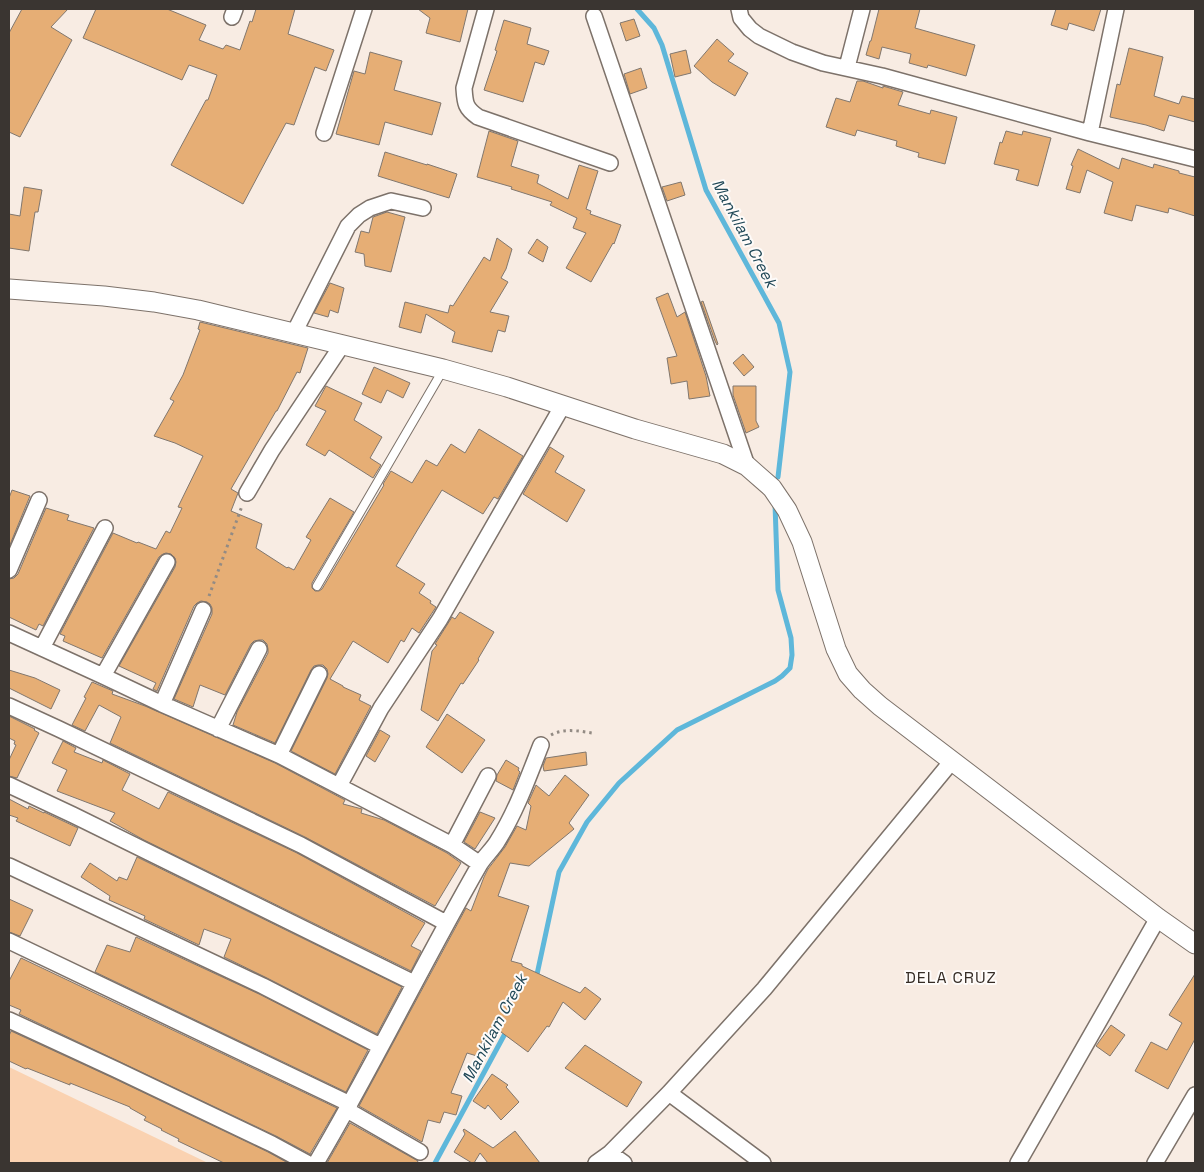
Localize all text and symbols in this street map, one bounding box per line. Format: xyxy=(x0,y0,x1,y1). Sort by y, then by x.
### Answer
water label: Mankilam Creek xyxy=(707,175,783,293)
district label: DELA CRUZ xyxy=(905,967,997,988)
water label: Mankilam Creek xyxy=(457,968,533,1086)

